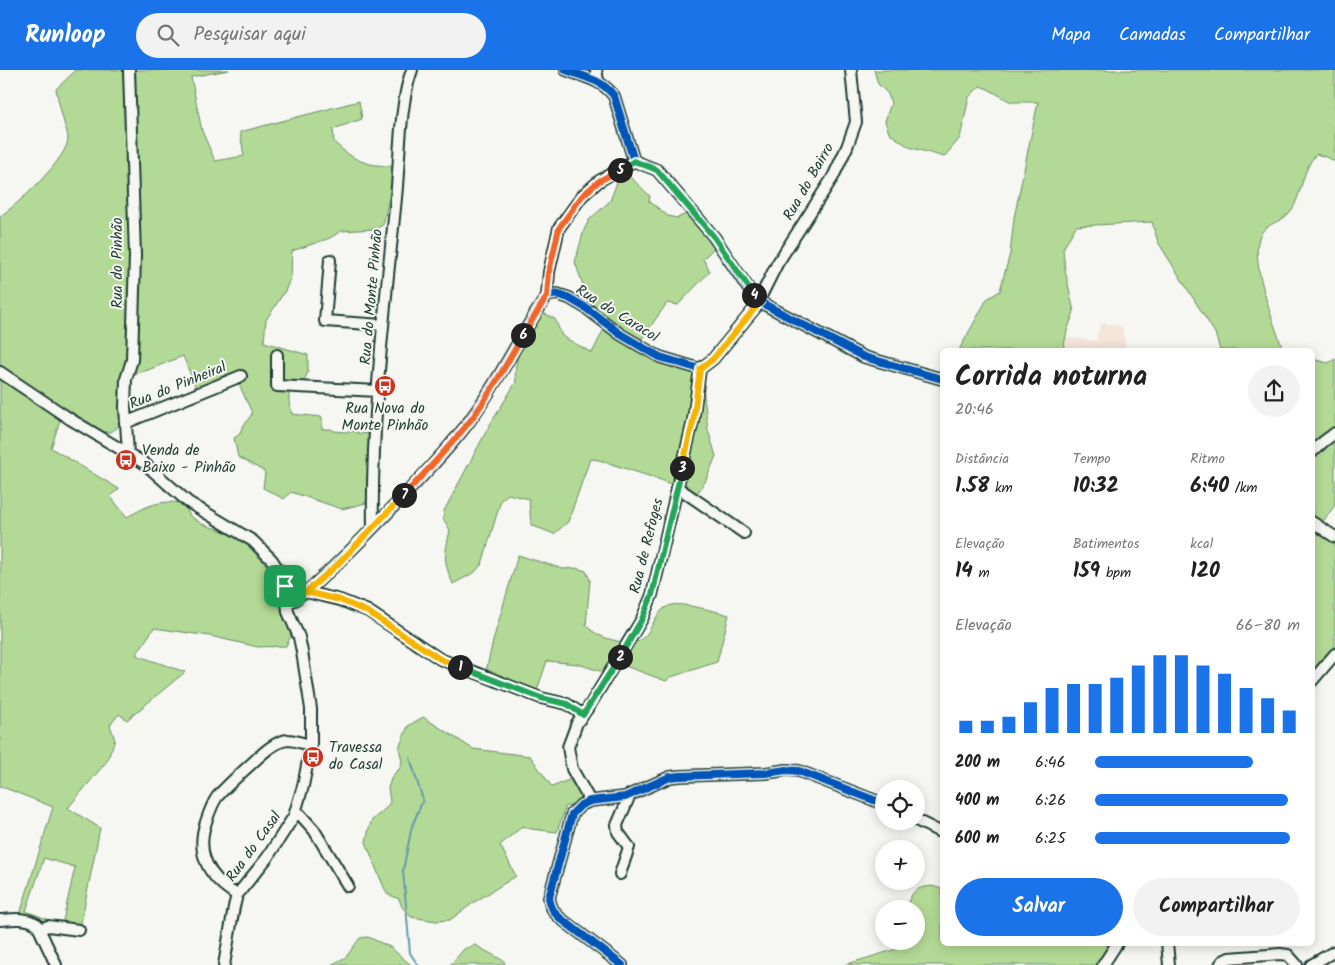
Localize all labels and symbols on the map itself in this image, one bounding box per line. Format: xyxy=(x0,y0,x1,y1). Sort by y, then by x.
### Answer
street label: Rua do Bairro xyxy=(777,139,841,225)
pin: 5 xyxy=(608,158,632,182)
street label: Rua do Pinhão xyxy=(106,217,130,308)
street label: Rua do Monte Pinhão xyxy=(354,228,390,366)
street label: Rua do Caracol xyxy=(571,279,664,349)
pin: 4 xyxy=(742,282,766,308)
pin: 6 xyxy=(510,322,536,348)
street label: Rua do Pinheiral xyxy=(126,355,231,416)
bus stop icon: Rua Nova do Monte Pinhão xyxy=(373,374,397,398)
place label: Rua Nova do Monte Pinhão xyxy=(342,397,429,438)
place label: Venda de Baixo - Pinhão xyxy=(142,439,236,480)
bus stop icon: Venda de Baixo - Pinhão xyxy=(114,448,138,472)
pin: 3 xyxy=(670,456,694,480)
pin: 7 xyxy=(392,482,416,508)
street label: Rua de Refoges xyxy=(624,495,671,596)
pin xyxy=(264,565,306,607)
pin: 2 xyxy=(608,644,632,670)
pin: 1 xyxy=(448,654,472,680)
place label: Travessa do Casal xyxy=(329,736,383,777)
bus stop icon: Travessa do Casal xyxy=(301,745,325,769)
street label: Rua do Casal xyxy=(220,806,288,887)

